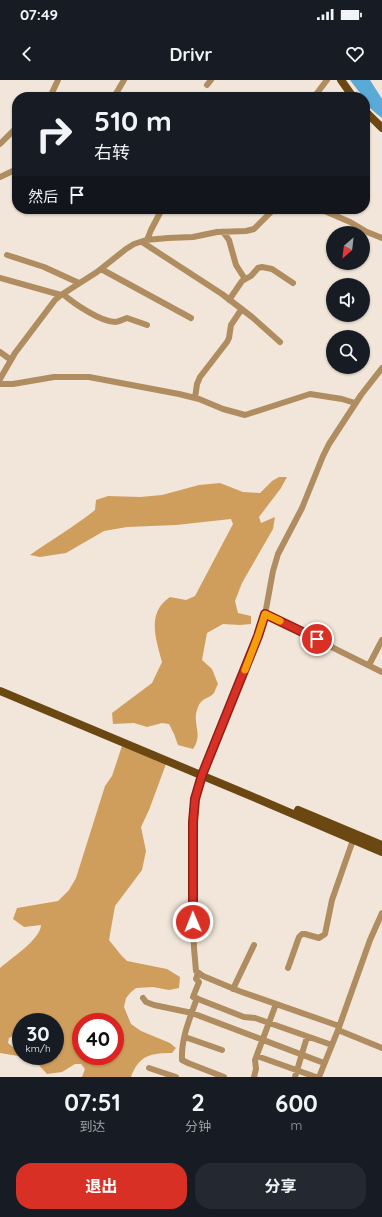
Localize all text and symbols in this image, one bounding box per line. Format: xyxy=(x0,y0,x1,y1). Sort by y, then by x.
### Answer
text: 07:49 xyxy=(20,5,58,24)
icon: back xyxy=(16,43,38,65)
text: Drivr xyxy=(170,43,212,66)
icon: heart xyxy=(344,43,366,65)
text: 510 m xyxy=(94,103,172,138)
icon: right xyxy=(28,108,80,160)
text: 右转 xyxy=(94,141,130,164)
icon: arrive xyxy=(66,184,88,206)
text: 然后 xyxy=(28,187,58,206)
north arrow xyxy=(326,226,370,270)
map controls xyxy=(326,226,370,374)
button: sound xyxy=(326,278,370,322)
button: search xyxy=(326,330,370,374)
pin xyxy=(300,622,334,656)
icon: arrive xyxy=(306,628,328,650)
position arrow xyxy=(172,901,214,943)
speed limit sign: 40 xyxy=(72,1013,124,1065)
text: 30 xyxy=(26,1021,50,1046)
text: km/h xyxy=(25,1042,51,1055)
text: 07:51 xyxy=(64,1087,121,1117)
text: 2 xyxy=(191,1087,205,1117)
text: 600 xyxy=(275,1088,318,1118)
text: m xyxy=(291,1117,302,1133)
text: 到达 xyxy=(79,1118,105,1134)
text: 分钟 xyxy=(185,1118,211,1134)
button: 退出 xyxy=(16,1163,187,1209)
button: 分享 xyxy=(195,1163,366,1209)

